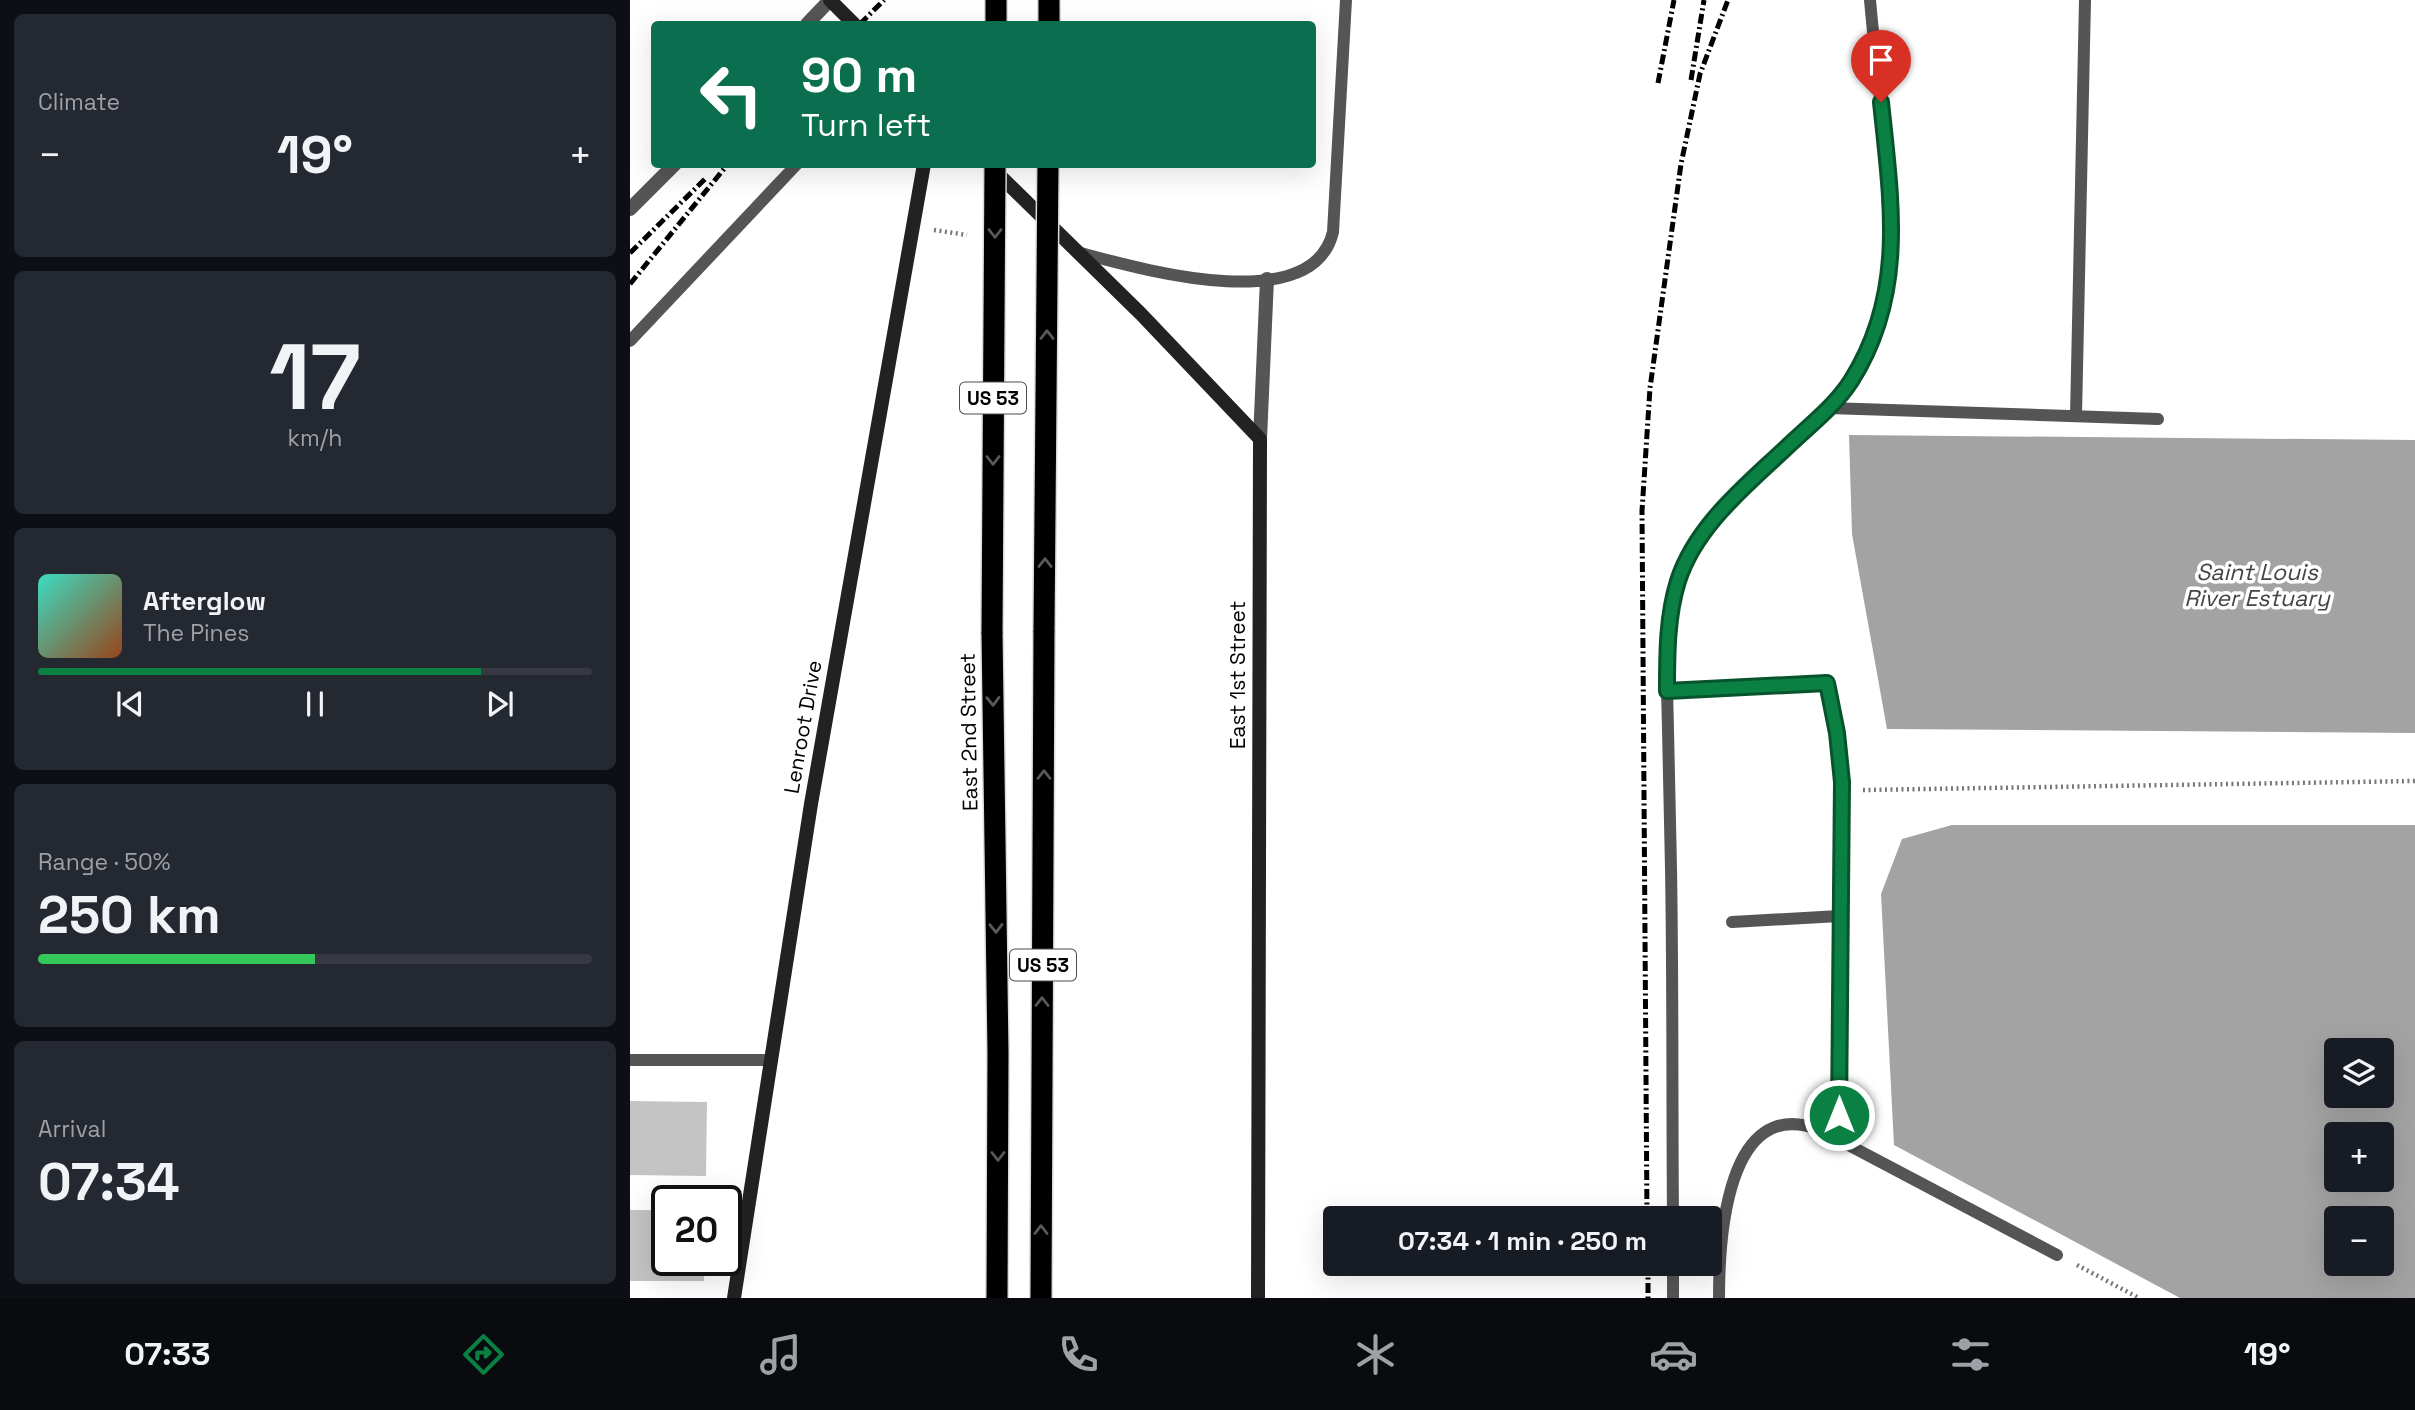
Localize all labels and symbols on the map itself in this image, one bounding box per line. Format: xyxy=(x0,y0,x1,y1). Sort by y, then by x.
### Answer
pin xyxy=(1851,30,1911,102)
one-way arrow xyxy=(987,228,1003,238)
one-way arrow xyxy=(1039,330,1055,340)
road number: US 53 xyxy=(960,382,1026,414)
one-way arrow xyxy=(985,455,1001,466)
one-way arrow xyxy=(1037,557,1053,568)
water label: Saint Louis River Estuary xyxy=(2184,557,2331,613)
street label: East 1st Street xyxy=(1224,601,1251,749)
street label: East 2nd Street xyxy=(954,653,983,811)
street label: Lenroot Drive xyxy=(777,658,828,796)
one-way arrow xyxy=(985,696,1001,706)
one-way arrow xyxy=(1036,769,1051,780)
one-way arrow xyxy=(988,923,1004,934)
road number: US 53 xyxy=(1010,950,1076,981)
one-way arrow xyxy=(1035,997,1050,1008)
position arrow xyxy=(1802,1078,1876,1152)
one-way arrow xyxy=(990,1151,1006,1161)
speed limit sign: 20 xyxy=(651,1185,742,1276)
one-way arrow xyxy=(1034,1224,1049,1235)

